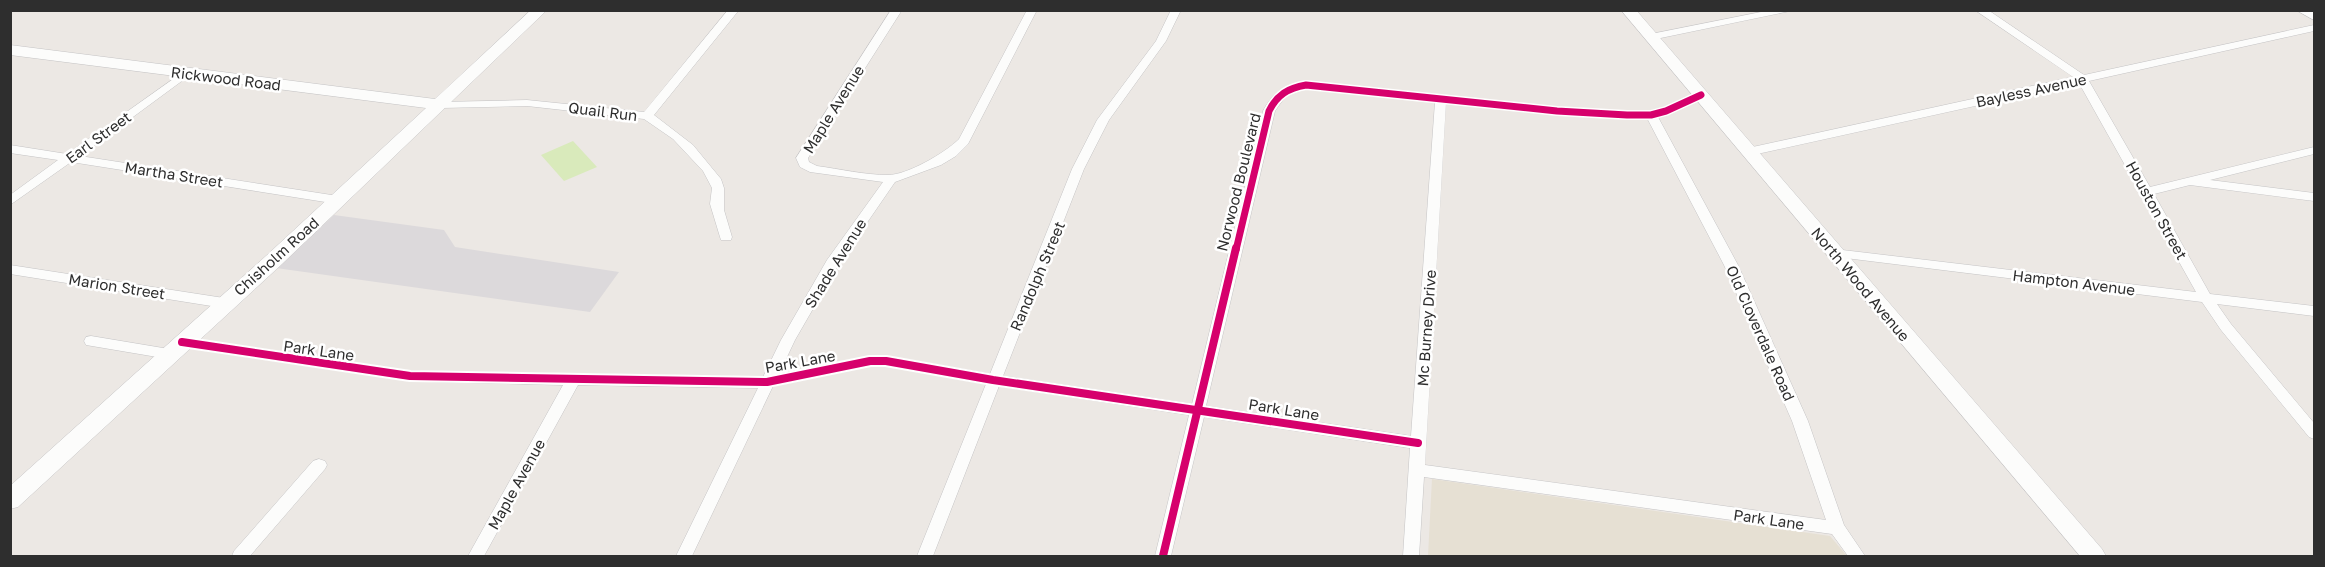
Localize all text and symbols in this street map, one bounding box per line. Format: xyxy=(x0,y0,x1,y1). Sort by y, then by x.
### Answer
street label: Maple Avenue xyxy=(799,61,867,156)
street label: Rickwood Road xyxy=(170,62,282,94)
street label: Bayless Avenue xyxy=(1974,69,2088,111)
street label: Quail Run xyxy=(567,98,639,124)
street label: Earl Street xyxy=(62,107,134,167)
street label: Norwood Boulevard xyxy=(1212,111,1264,253)
street label: Martha Street xyxy=(124,157,224,191)
street label: Houston Street xyxy=(2123,158,2191,262)
street label: Chisholm Road xyxy=(230,213,322,299)
street label: Shade Avenue xyxy=(800,215,870,311)
street label: Randolph Street xyxy=(1006,218,1068,334)
street label: North Wood Avenue xyxy=(1808,223,1914,345)
street label: Old Cloverdale Road xyxy=(1723,263,1799,403)
street label: Hampton Avenue xyxy=(2012,266,2137,298)
street label: Marion Street xyxy=(67,269,167,303)
street label: Mc Burney Drive xyxy=(1413,269,1439,387)
street label: Park Lane xyxy=(282,336,356,364)
street label: Park Lane xyxy=(763,346,837,376)
street label: Park Lane xyxy=(1247,395,1321,424)
street label: Maple Avenue xyxy=(484,435,548,532)
street label: Park Lane xyxy=(1732,505,1806,533)

